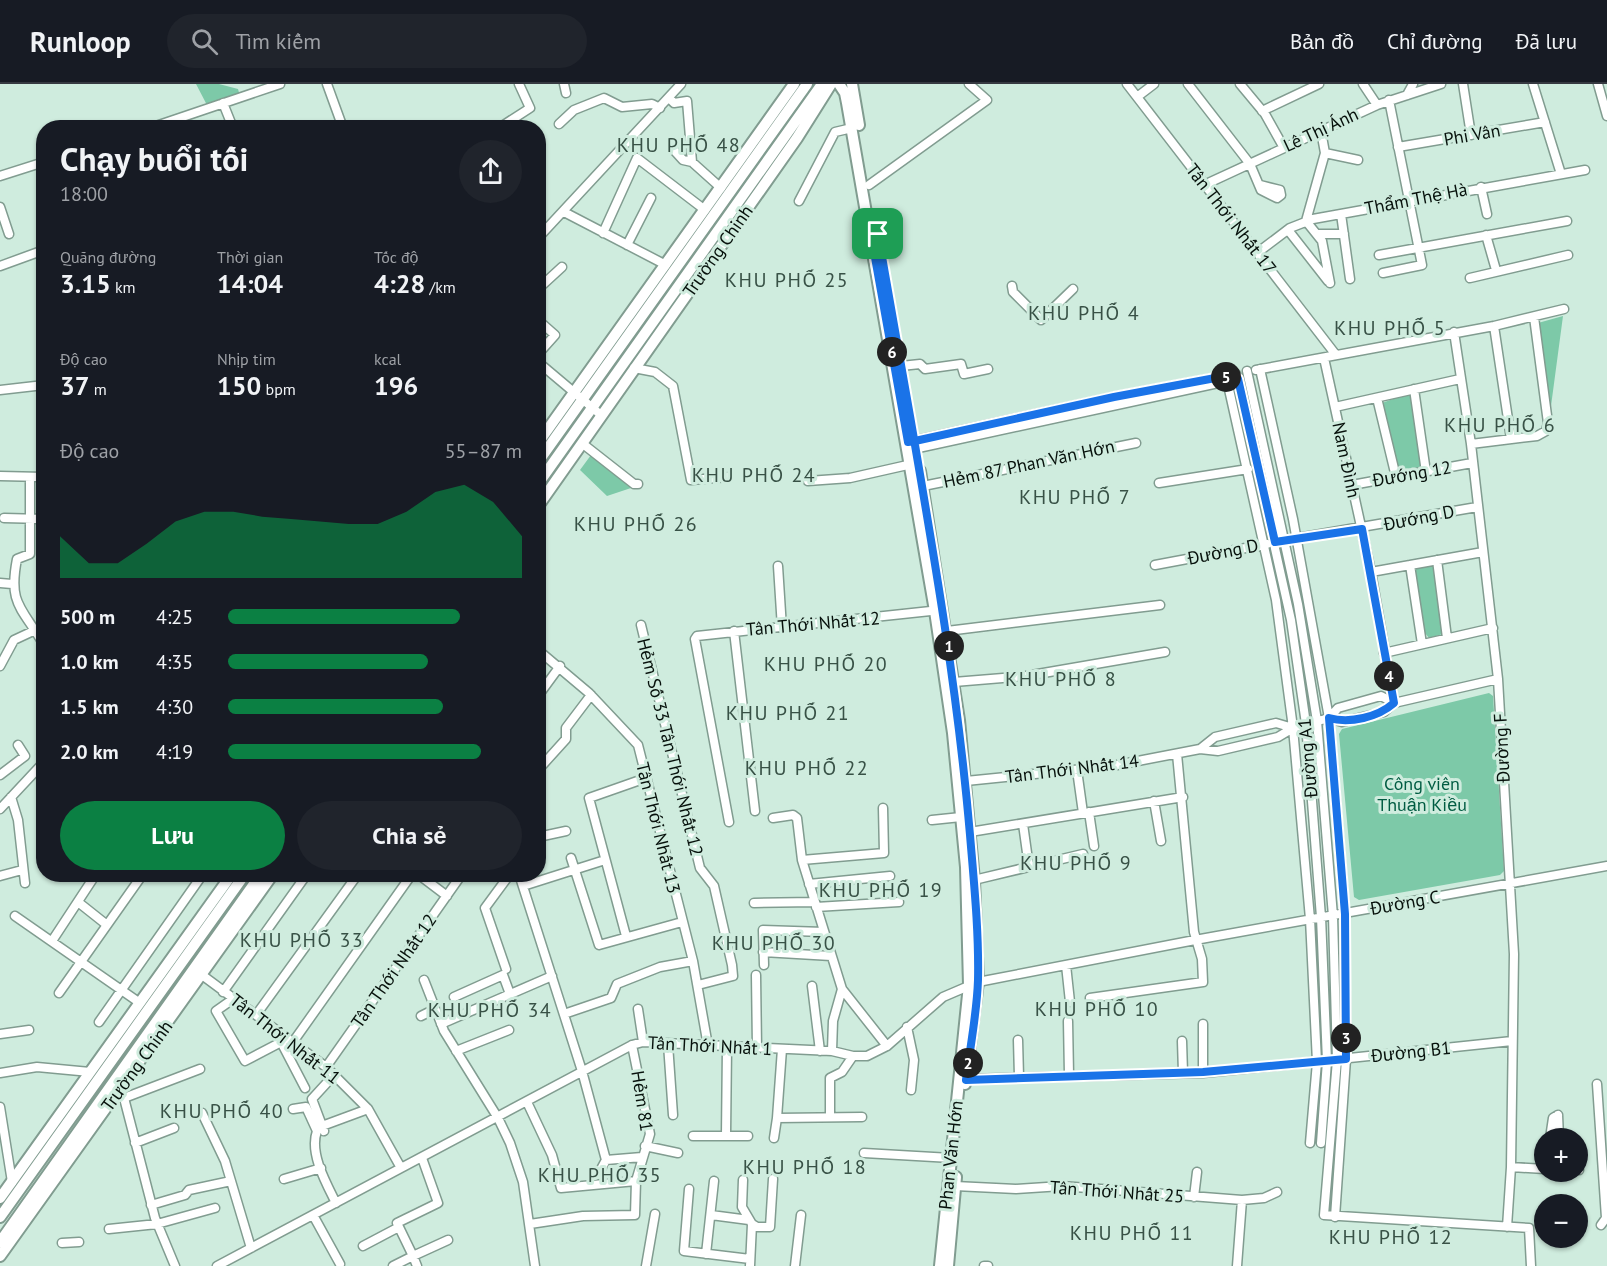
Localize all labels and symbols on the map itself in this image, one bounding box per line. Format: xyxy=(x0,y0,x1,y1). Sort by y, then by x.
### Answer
street label: Lê Thị Ánh xyxy=(1280,102,1362,157)
street label: Phi Vân xyxy=(1442,118,1502,151)
district label: KHU PHỐ 48 xyxy=(617,132,741,158)
street label: Tân Thới Nhất 17 xyxy=(1181,159,1282,279)
street label: Thẩm Thệ Hà xyxy=(1362,177,1469,220)
street label: Trường Chinh xyxy=(677,200,758,301)
pin xyxy=(852,208,903,259)
district label: KHU PHỐ 25 xyxy=(725,267,849,293)
district label: KHU PHỐ 4 xyxy=(1028,300,1140,326)
district label: KHU PHỐ 5 xyxy=(1334,315,1446,341)
pin: 6 xyxy=(877,337,907,367)
pin: 5 xyxy=(1211,362,1241,392)
district label: KHU PHỐ 6 xyxy=(1444,412,1556,438)
street label: Nam Đình xyxy=(1327,420,1366,500)
street label: Hẻm 87 Phan Văn Hớn xyxy=(941,434,1117,493)
street label: Đướng 12 xyxy=(1370,455,1453,492)
district label: KHU PHỐ 24 xyxy=(692,462,816,488)
district label: KHU PHỐ 7 xyxy=(1019,484,1131,510)
street label: Đướng D xyxy=(1380,499,1456,536)
district label: KHU PHỐ 26 xyxy=(574,511,698,537)
street label: Đường D xyxy=(1184,533,1260,570)
street label: Tân Thới Nhất 12 xyxy=(745,606,881,641)
pin: 1 xyxy=(934,631,964,661)
street label: Hẻm Số 33 Tân Thới Nhất 12 xyxy=(632,636,709,858)
district label: KHU PHỐ 20 xyxy=(764,651,888,677)
pin: 4 xyxy=(1374,661,1404,691)
district label: KHU PHỐ 8 xyxy=(1005,666,1117,692)
district label: KHU PHỐ 21 xyxy=(726,700,850,726)
street label: Đường F xyxy=(1488,713,1515,784)
street label: Đường A1 xyxy=(1293,717,1323,800)
street label: Tân Thới Nhất 14 xyxy=(1004,749,1140,788)
district label: KHU PHỐ 22 xyxy=(745,755,869,781)
street label: Tân Thới Nhất 13 xyxy=(631,760,686,896)
park label: Công viên Thuận Kiều xyxy=(1377,772,1467,816)
district label: KHU PHỐ 9 xyxy=(1020,850,1132,876)
district label: KHU PHỐ 19 xyxy=(819,877,943,903)
street label: Đường C xyxy=(1367,885,1442,920)
street label: Tân Thới Nhất 12 xyxy=(346,909,442,1032)
district label: KHU PHỐ 33 xyxy=(240,927,364,953)
district label: KHU PHỐ 30 xyxy=(712,930,836,956)
street label: Tân Thới Nhất 11 xyxy=(225,988,345,1089)
district label: KHU PHỐ 10 xyxy=(1035,996,1159,1022)
district label: KHU PHỐ 34 xyxy=(428,997,552,1023)
street label: Trường Chinh xyxy=(96,1016,177,1116)
pin: 3 xyxy=(1331,1023,1361,1053)
street label: Tân Thới Nhất 1 xyxy=(647,1031,773,1060)
street label: Đường B1 xyxy=(1369,1036,1452,1067)
pin: 2 xyxy=(953,1048,983,1078)
street label: Hẻm 81 xyxy=(626,1069,659,1133)
district label: KHU PHỐ 40 xyxy=(160,1098,284,1124)
street label: Phan Văn Hớn xyxy=(933,1099,968,1211)
district label: KHU PHỐ 18 xyxy=(743,1154,867,1180)
district label: KHU PHỐ 35 xyxy=(538,1162,662,1188)
street label: Tân Thới Nhất 25 xyxy=(1049,1175,1185,1208)
district label: KHU PHỐ 11 xyxy=(1070,1220,1194,1246)
district label: KHU PHỐ 12 xyxy=(1329,1224,1453,1250)

